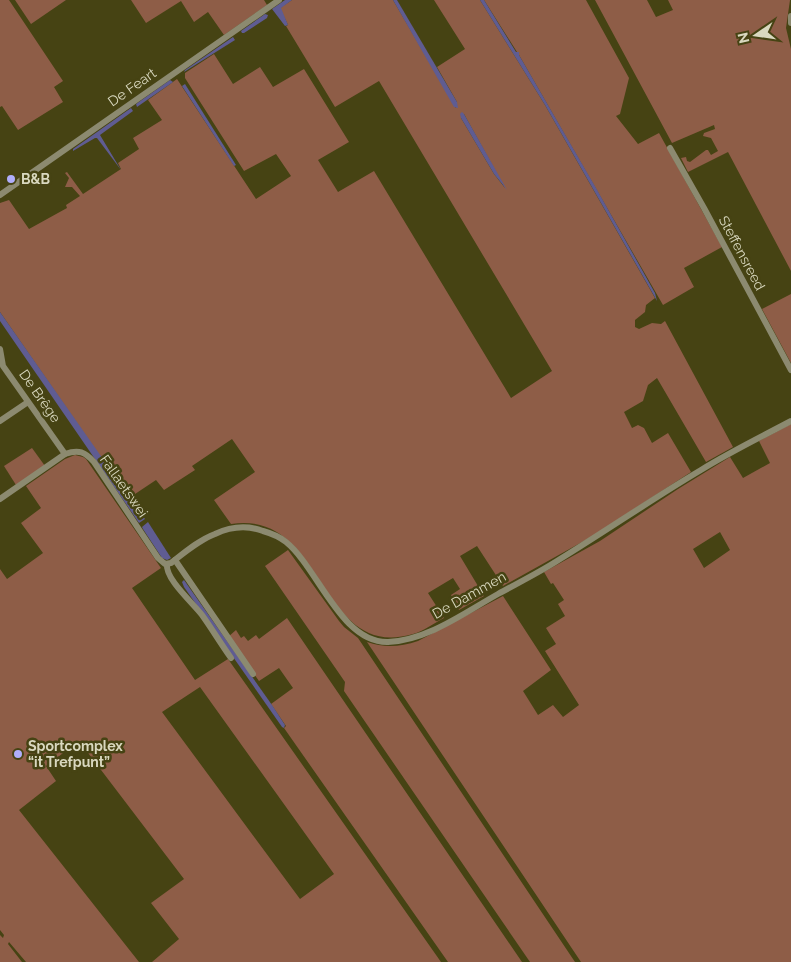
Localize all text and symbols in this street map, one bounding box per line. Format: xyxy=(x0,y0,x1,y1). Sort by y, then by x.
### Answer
north arrow xyxy=(731,10,781,60)
text: N xyxy=(734,31,752,45)
street label: De Feart xyxy=(105,64,159,109)
place label: B&B xyxy=(21,171,50,187)
marker: B&B xyxy=(5,173,17,185)
street label: Steffensreed xyxy=(716,213,768,293)
street label: De Brêge xyxy=(16,366,64,426)
street label: Fallaetswei xyxy=(97,452,151,520)
street label: De Dammen xyxy=(429,568,509,622)
place label: Sportcomplex “it Trefpunt” xyxy=(28,738,123,770)
marker: Sportcomplex “it Trefpunt” xyxy=(12,748,24,760)

